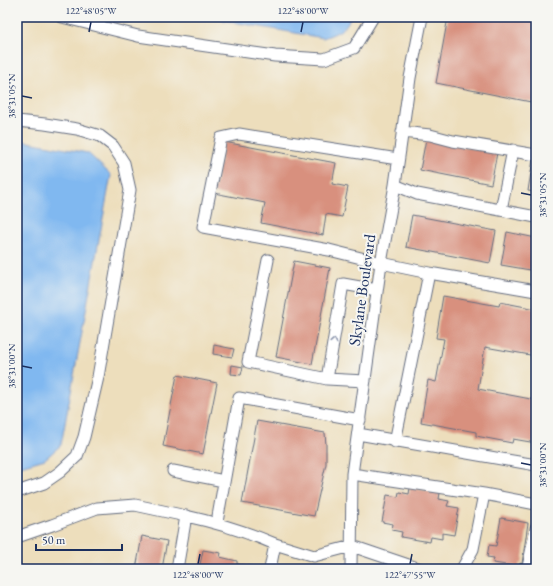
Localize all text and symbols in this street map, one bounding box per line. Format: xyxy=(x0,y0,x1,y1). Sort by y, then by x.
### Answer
text: 122°48'05"W xyxy=(66,4,117,17)
text: 122°48'00"W xyxy=(278,4,329,17)
text: 38°31'05"N xyxy=(5,73,18,118)
text: 38°31'05"N xyxy=(536,172,549,217)
street label: Skylane Boulevard xyxy=(344,232,380,347)
one-way arrow xyxy=(329,337,338,344)
text: 38°31'00"N xyxy=(5,343,18,388)
text: 38°31'00"N xyxy=(536,442,549,487)
scale bar xyxy=(36,526,122,552)
text: 50 m xyxy=(42,532,66,548)
text: 122°48'00"W xyxy=(173,568,224,581)
text: 122°47'55"W xyxy=(385,568,436,581)

